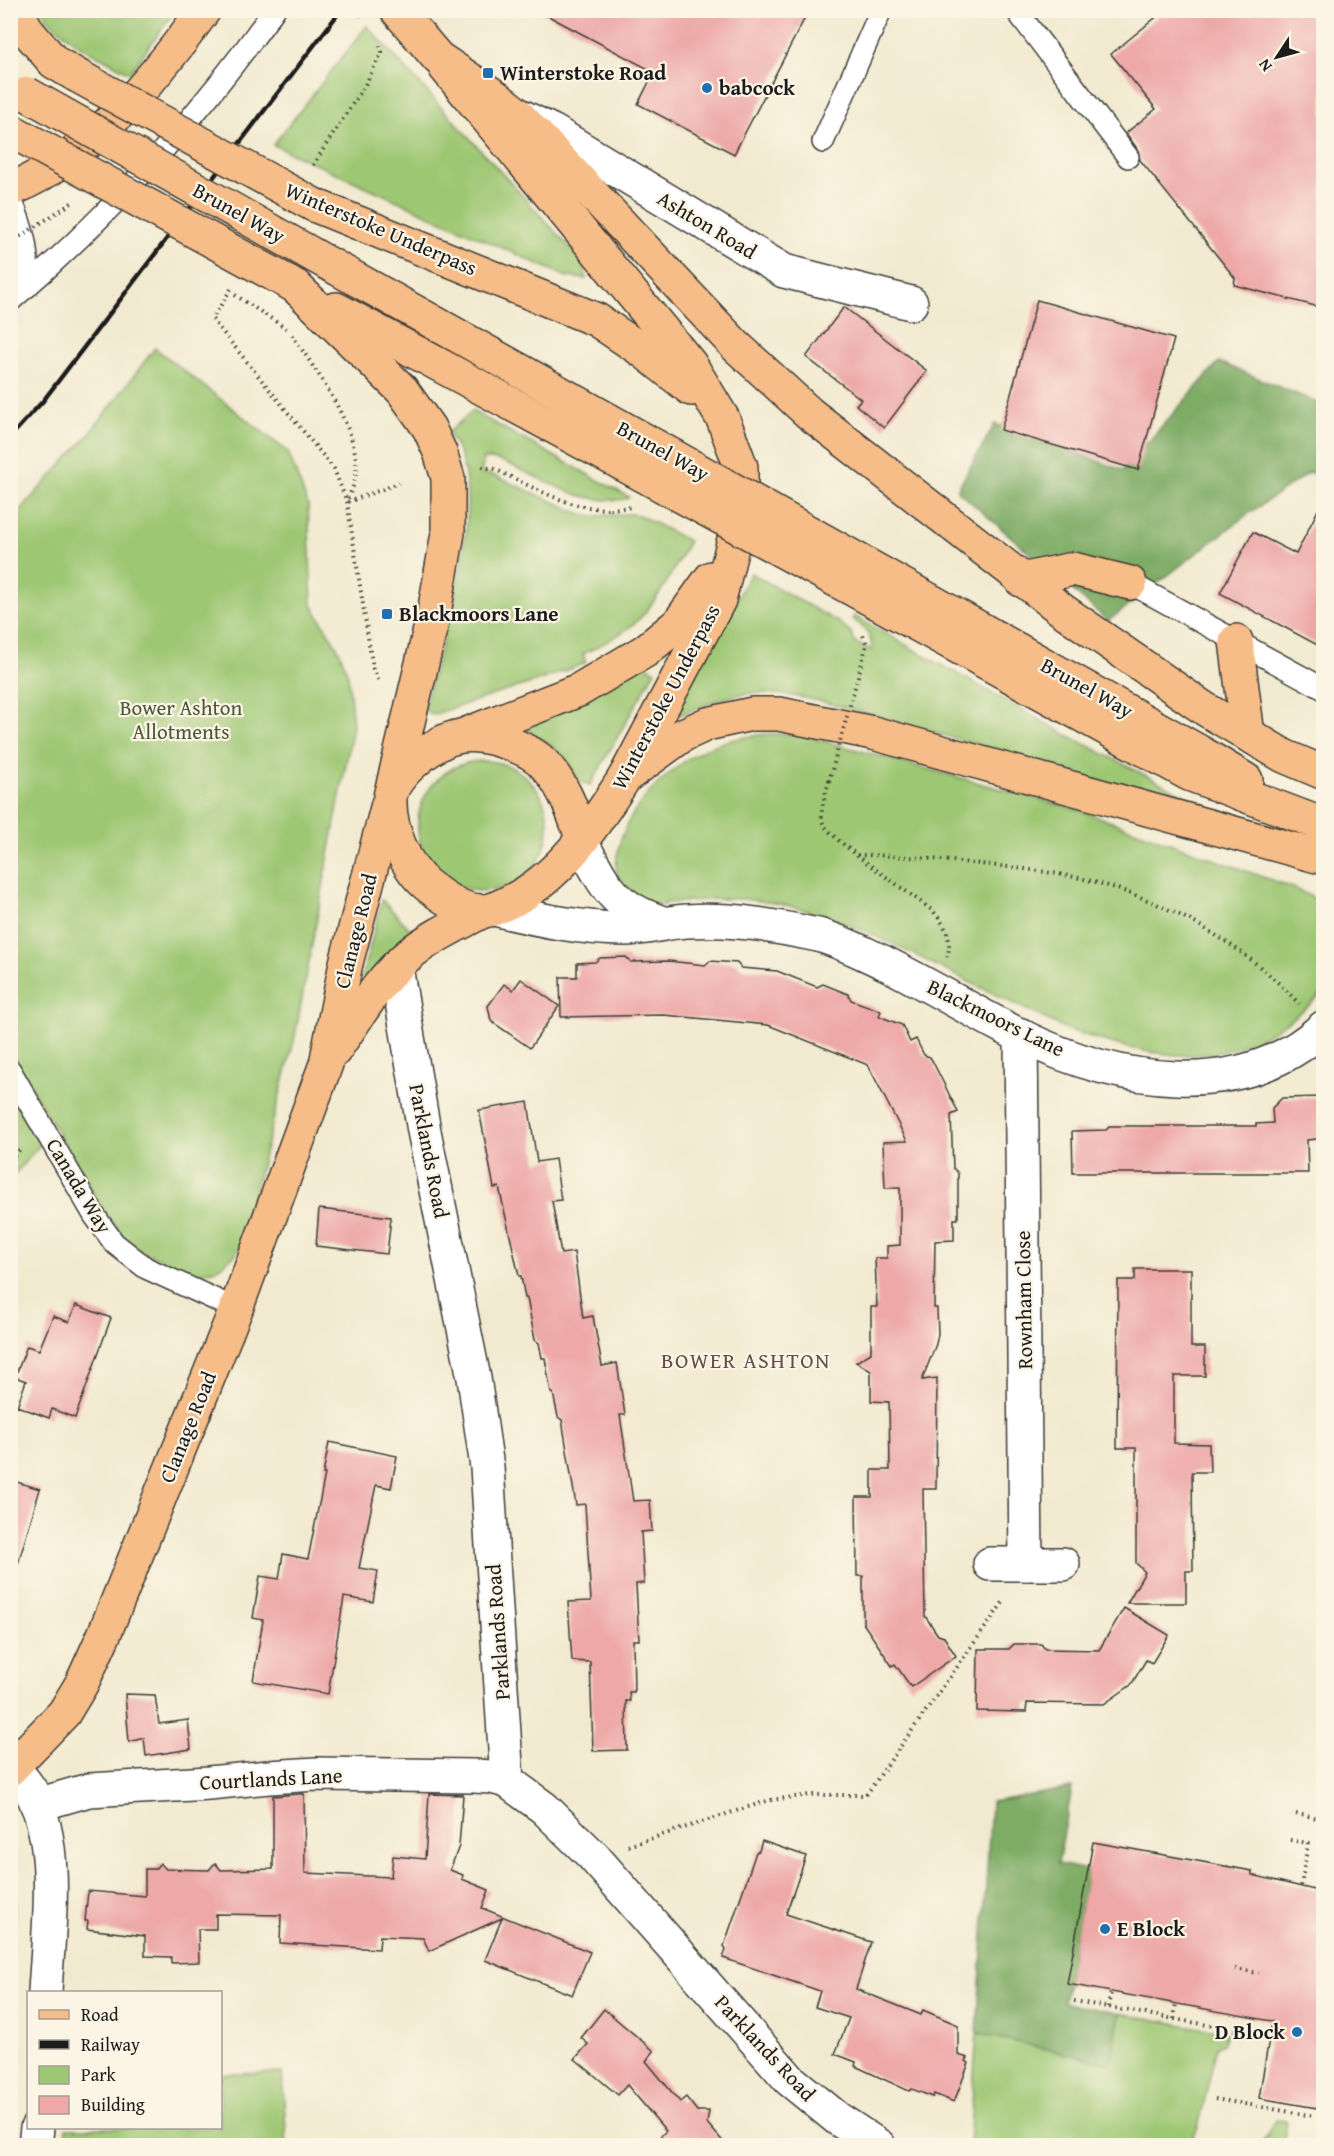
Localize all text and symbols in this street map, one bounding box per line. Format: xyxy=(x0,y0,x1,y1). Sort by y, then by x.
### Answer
north arrow xyxy=(1247,27,1307,87)
text: N xyxy=(1252,54,1278,77)
place label: Winterstoke Road xyxy=(500,57,666,88)
marker: Winterstoke Road xyxy=(481,66,495,80)
place label: babcock xyxy=(719,72,796,103)
marker: babcock xyxy=(700,81,714,95)
street label: Brunel Way xyxy=(187,174,292,251)
street label: Winterstoke Underpass xyxy=(280,174,482,283)
street label: Ashton Road xyxy=(652,183,764,267)
street label: Brunel Way xyxy=(611,412,716,489)
place label: Blackmoors Lane xyxy=(399,598,559,629)
street label: Winterstoke Underpass xyxy=(604,599,728,795)
marker: Blackmoors Lane xyxy=(380,607,394,621)
street label: Brunel Way xyxy=(1035,649,1140,726)
park label: Bower Ashton Allotments xyxy=(120,692,243,747)
street label: Clanage Road xyxy=(326,869,385,992)
street label: Blackmoors Lane xyxy=(922,971,1070,1064)
street label: Parklands Road xyxy=(401,1081,458,1222)
street label: Canada Way xyxy=(39,1132,120,1240)
street label: Rownham Close xyxy=(1007,1230,1040,1370)
district label: BOWER ASHTON xyxy=(661,1344,831,1376)
street label: Clanage Road xyxy=(151,1366,224,1487)
street label: Parklands Road xyxy=(477,1562,518,1701)
street label: Courtlands Lane xyxy=(199,1759,343,1798)
place label: E Block xyxy=(1117,1913,1186,1944)
marker: E Block xyxy=(1098,1922,1112,1936)
street label: Parklands Road xyxy=(708,1987,824,2109)
legend xyxy=(27,1991,222,2129)
text: Road xyxy=(81,2001,119,2028)
place label: D Block xyxy=(1215,2016,1286,2047)
marker: D Block xyxy=(1290,2025,1304,2039)
text: Railway xyxy=(81,2031,140,2058)
text: Park xyxy=(81,2061,117,2088)
text: Building xyxy=(81,2091,145,2118)

